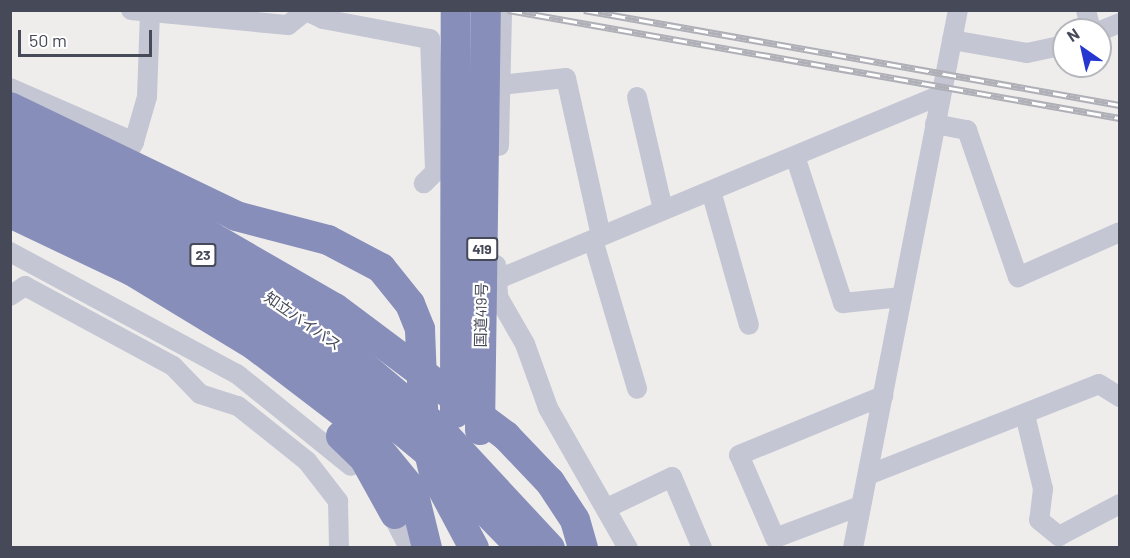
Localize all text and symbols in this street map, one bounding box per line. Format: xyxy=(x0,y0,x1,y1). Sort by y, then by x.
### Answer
scale bar xyxy=(21,18,154,56)
north arrow xyxy=(1052,18,1112,78)
text: N xyxy=(1063,23,1082,45)
text: 50 m xyxy=(29,29,67,51)
road number: 419 xyxy=(466,238,498,260)
road number: 23 xyxy=(188,244,218,266)
street label: 国道419号 xyxy=(471,282,491,348)
street label: 知立バイパス xyxy=(261,288,345,354)

